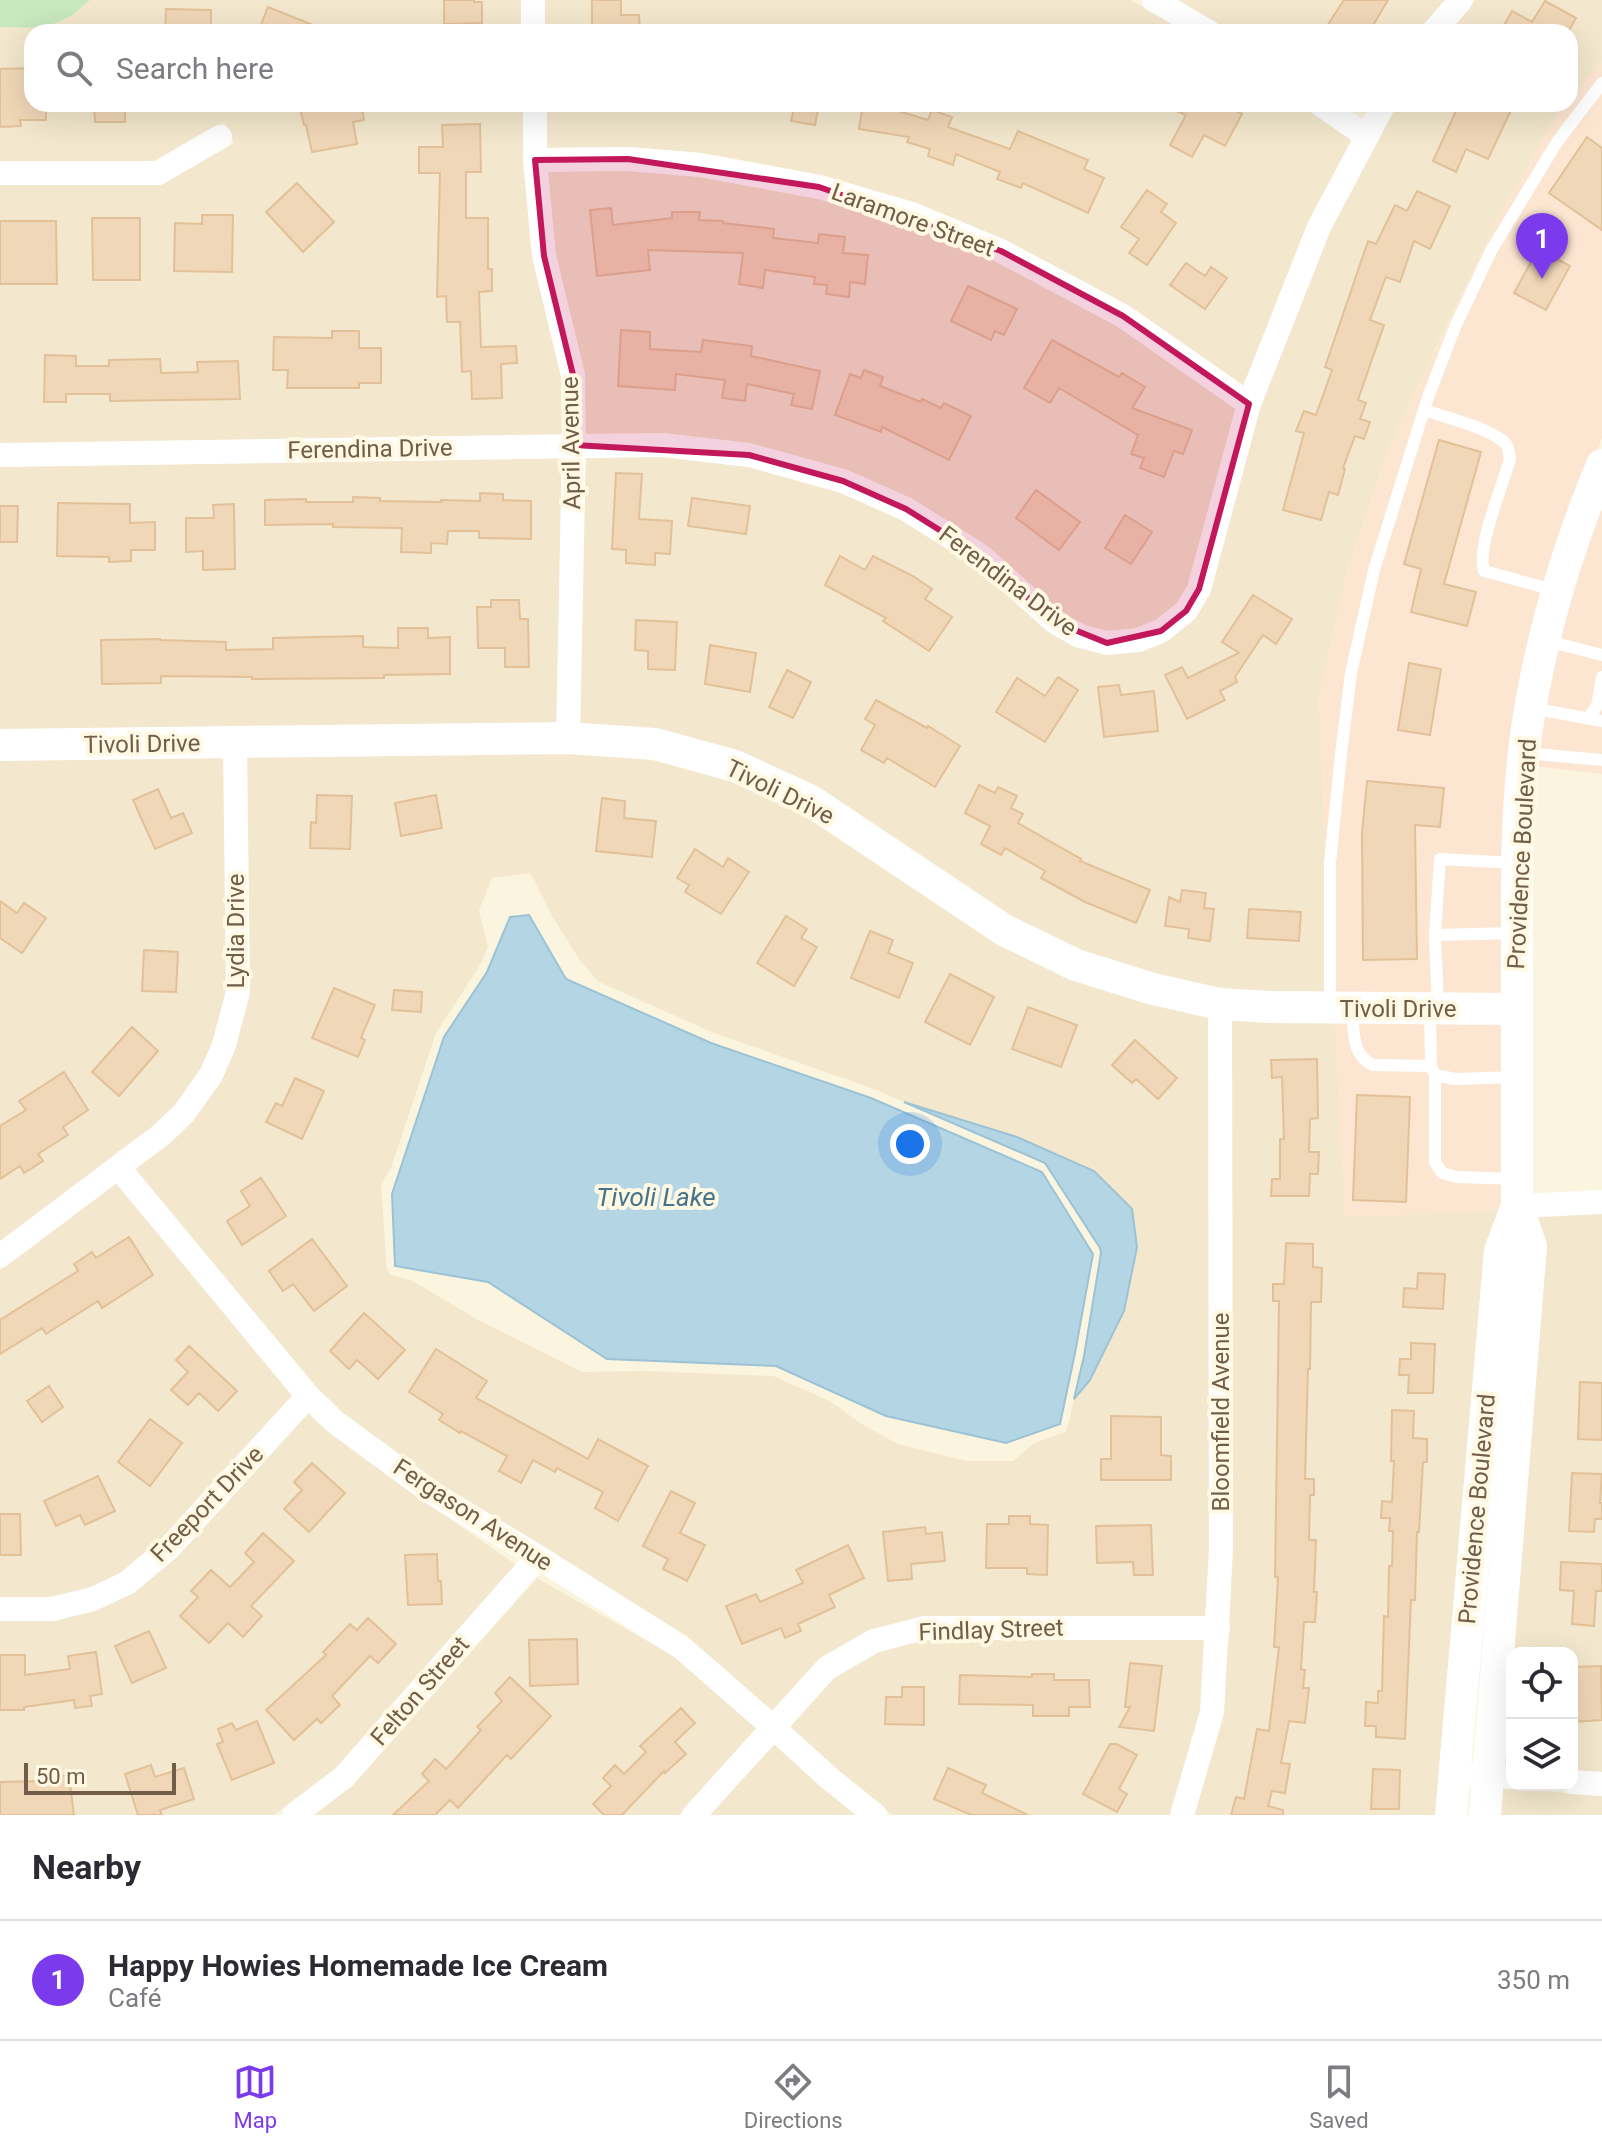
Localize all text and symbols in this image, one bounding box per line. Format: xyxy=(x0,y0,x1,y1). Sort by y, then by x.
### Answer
search box xyxy=(24,24,1578,112)
icon: search xyxy=(52,46,96,90)
text: Search here xyxy=(116,51,274,86)
street label: Laramore Street xyxy=(828,178,998,263)
pin: 1 xyxy=(1516,213,1568,279)
street label: April Avenue xyxy=(556,376,586,510)
street label: Ferendina Drive xyxy=(287,434,453,464)
street label: Ferendina Drive xyxy=(934,520,1082,642)
street label: Tivoli Drive xyxy=(83,729,201,759)
street label: Providence Boulevard xyxy=(1502,738,1542,970)
street label: Tivoli Drive xyxy=(721,754,839,830)
street label: Lydia Drive xyxy=(222,874,250,988)
street label: Tivoli Drive xyxy=(1340,995,1456,1023)
your location xyxy=(890,1124,930,1164)
water label: Tivoli Lake xyxy=(596,1182,716,1212)
street label: Bloomfield Avenue xyxy=(1207,1312,1235,1512)
street label: Providence Boulevard xyxy=(1453,1393,1501,1625)
street label: Freeport Drive xyxy=(145,1440,269,1568)
street label: Fergason Avenue xyxy=(388,1453,558,1577)
street label: Findlay Street xyxy=(918,1613,1064,1647)
street label: Felton Street xyxy=(365,1631,475,1751)
map controls xyxy=(1506,1647,1578,1791)
button: locate xyxy=(1506,1647,1578,1719)
button: layers xyxy=(1506,1719,1578,1791)
scale bar xyxy=(24,1759,176,1795)
text: 50 m xyxy=(36,1764,85,1789)
text: Nearby xyxy=(32,1847,141,1887)
text: Happy Howies Homemade Ice Cream xyxy=(108,1948,608,1983)
text: 1 xyxy=(51,1965,65,1995)
text: 350 m xyxy=(1497,1965,1570,1995)
text: Café xyxy=(108,1983,162,2013)
tab: Map xyxy=(233,2060,277,2133)
tab: Directions xyxy=(744,2060,843,2133)
tab: Saved xyxy=(1309,2060,1369,2133)

